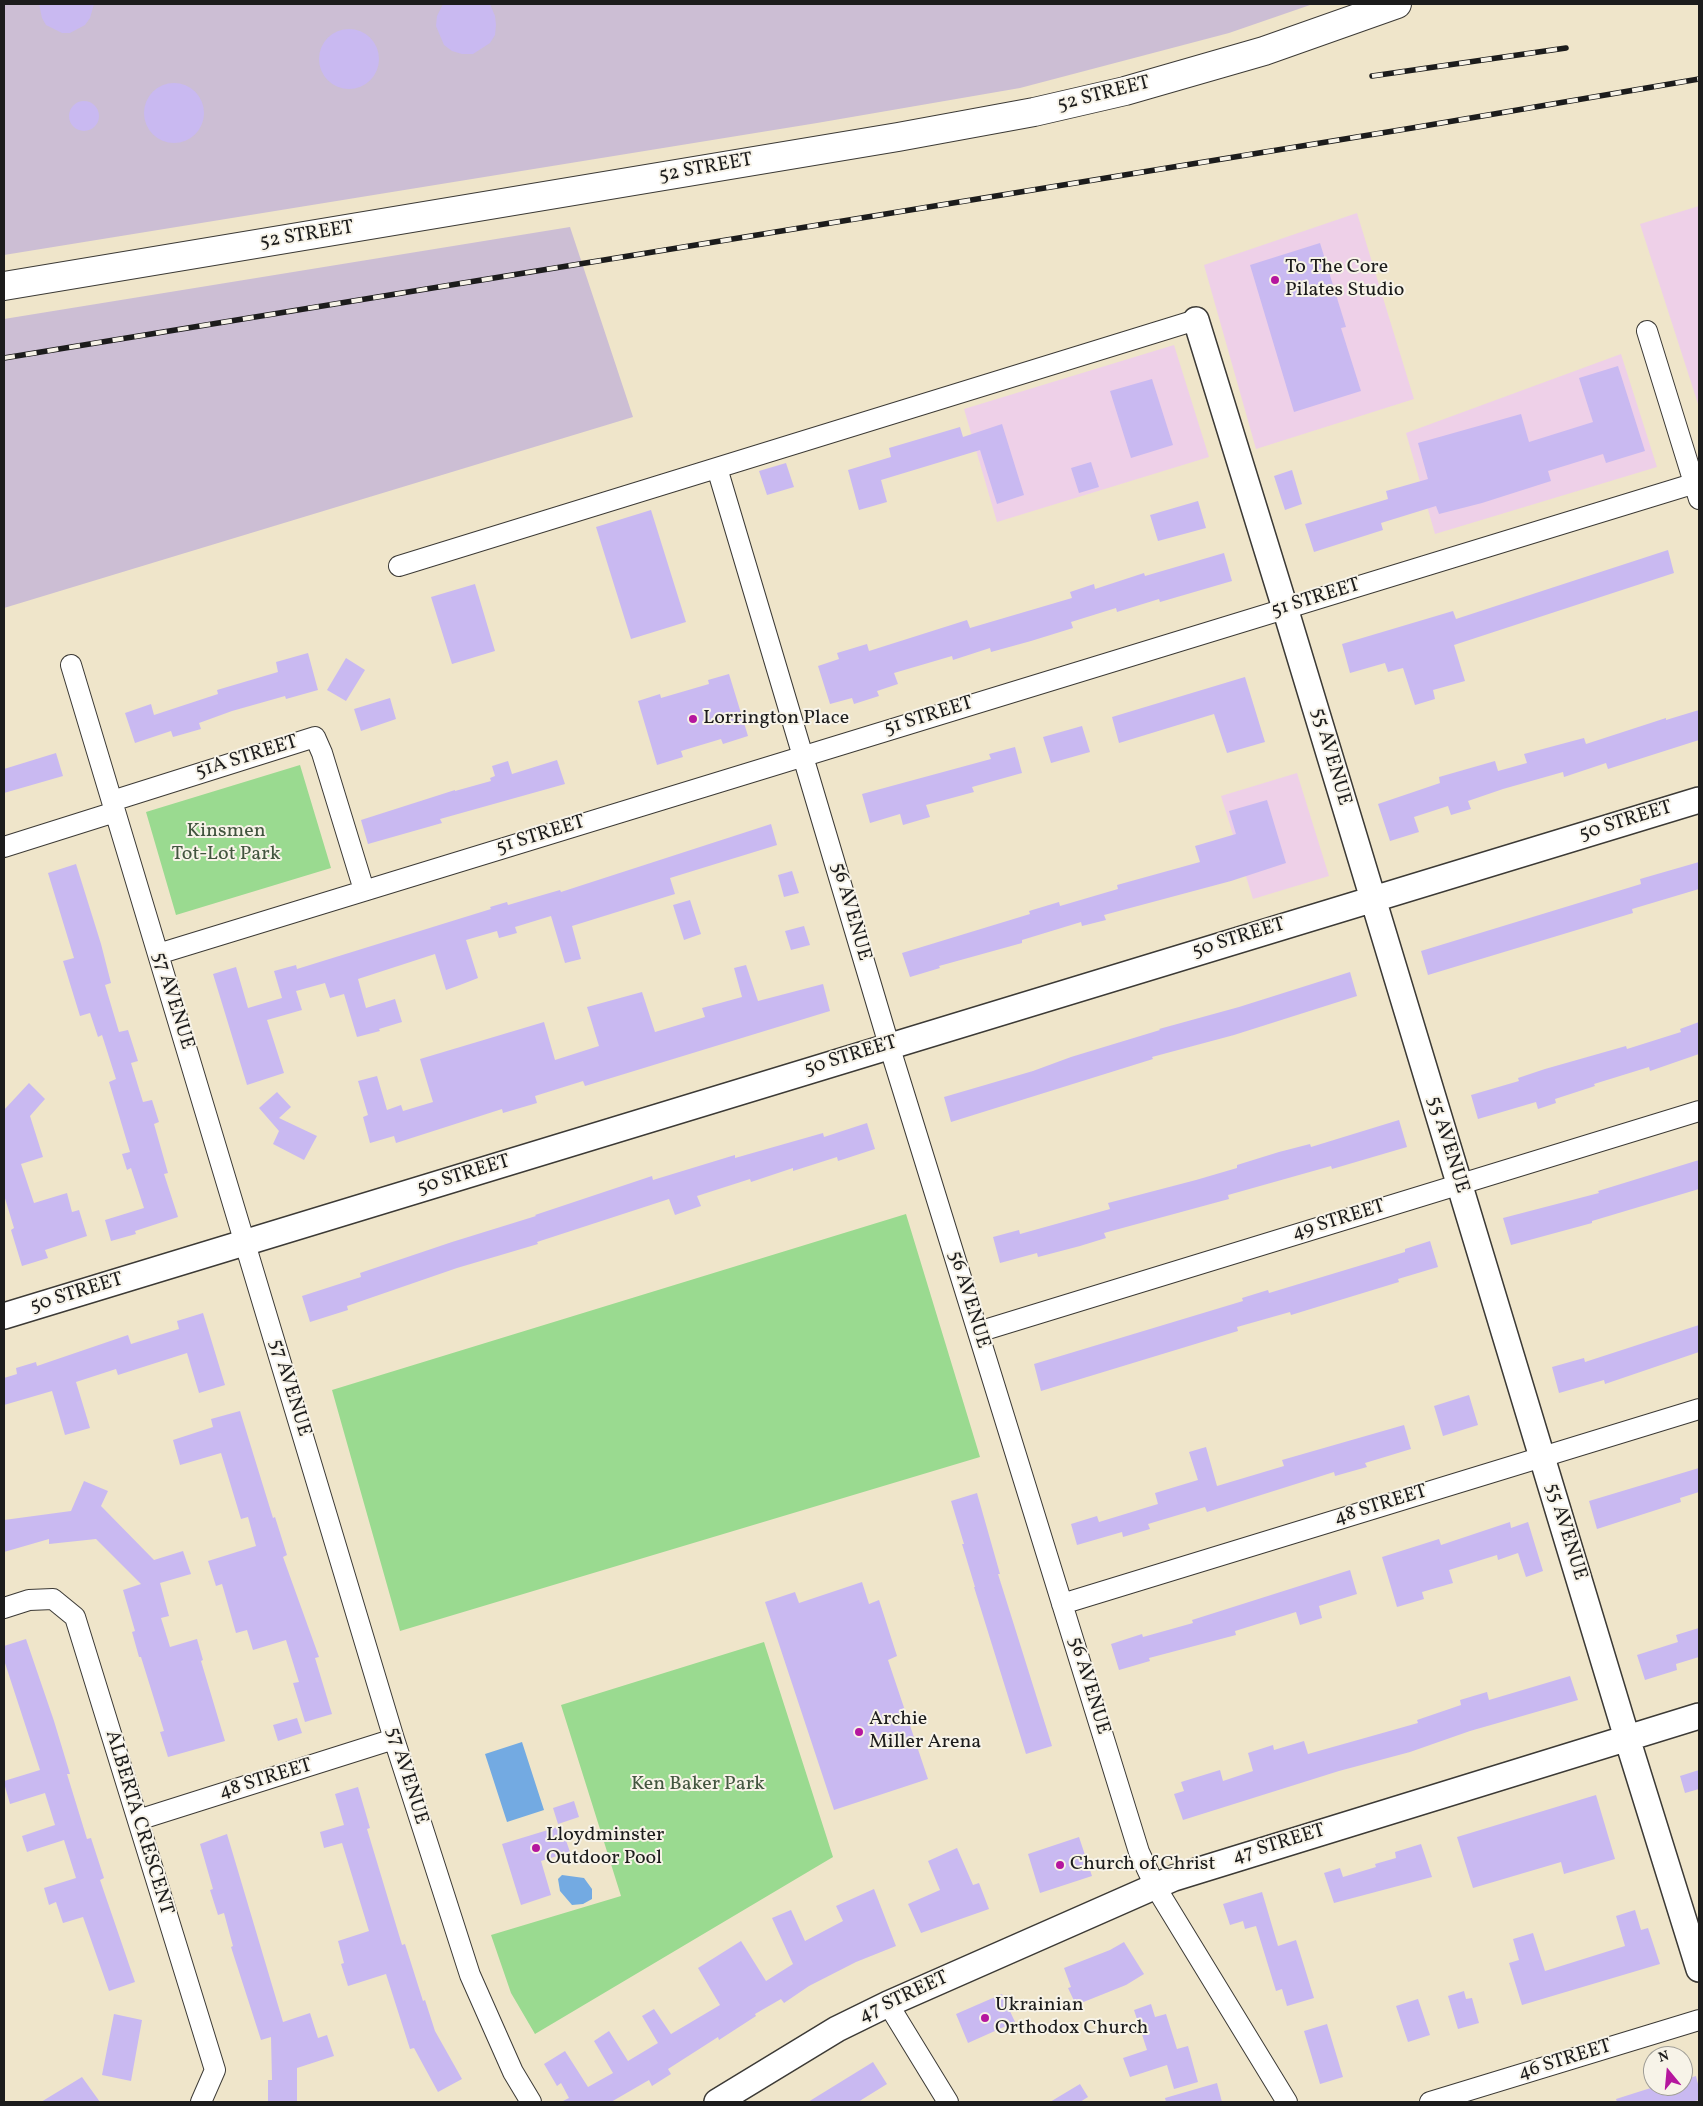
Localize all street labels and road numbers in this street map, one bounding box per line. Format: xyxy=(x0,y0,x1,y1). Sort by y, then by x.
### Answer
street label: 52 STREET xyxy=(1055,72,1153,118)
street label: 52 STREET xyxy=(657,149,755,189)
street label: 52 STREET xyxy=(258,217,356,255)
street label: 51 STREET xyxy=(1269,574,1363,624)
street label: 51 STREET xyxy=(882,692,976,742)
street label: 55 AVENUE xyxy=(1305,705,1355,809)
street label: 51A STREET xyxy=(193,731,301,785)
street label: 50 STREET xyxy=(1577,797,1675,847)
street label: 51 STREET xyxy=(494,811,588,861)
street label: 56 AVENUE xyxy=(825,860,875,964)
street label: 50 STREET xyxy=(1190,914,1288,964)
street label: 57 AVENUE xyxy=(146,949,198,1053)
street label: 50 STREET xyxy=(802,1032,900,1082)
street label: 55 AVENUE xyxy=(1421,1093,1473,1197)
street label: 50 STREET xyxy=(415,1151,513,1201)
street label: 49 STREET xyxy=(1290,1195,1388,1247)
street label: 56 AVENUE xyxy=(942,1248,994,1352)
street label: 50 STREET xyxy=(28,1269,126,1319)
street label: 57 AVENUE xyxy=(263,1336,315,1440)
street label: 48 STREET xyxy=(1332,1480,1430,1532)
street label: 55 AVENUE xyxy=(1539,1480,1591,1584)
street label: 56 AVENUE xyxy=(1062,1634,1114,1738)
street label: 57 AVENUE xyxy=(380,1724,432,1828)
street label: ALBERTA CRESCENT xyxy=(98,1728,178,1918)
street label: 48 STREET xyxy=(217,1754,315,1806)
street label: 47 STREET xyxy=(1230,1819,1328,1871)
street label: 47 STREET xyxy=(855,1967,953,2029)
street label: 46 STREET xyxy=(1515,2035,1615,2087)

